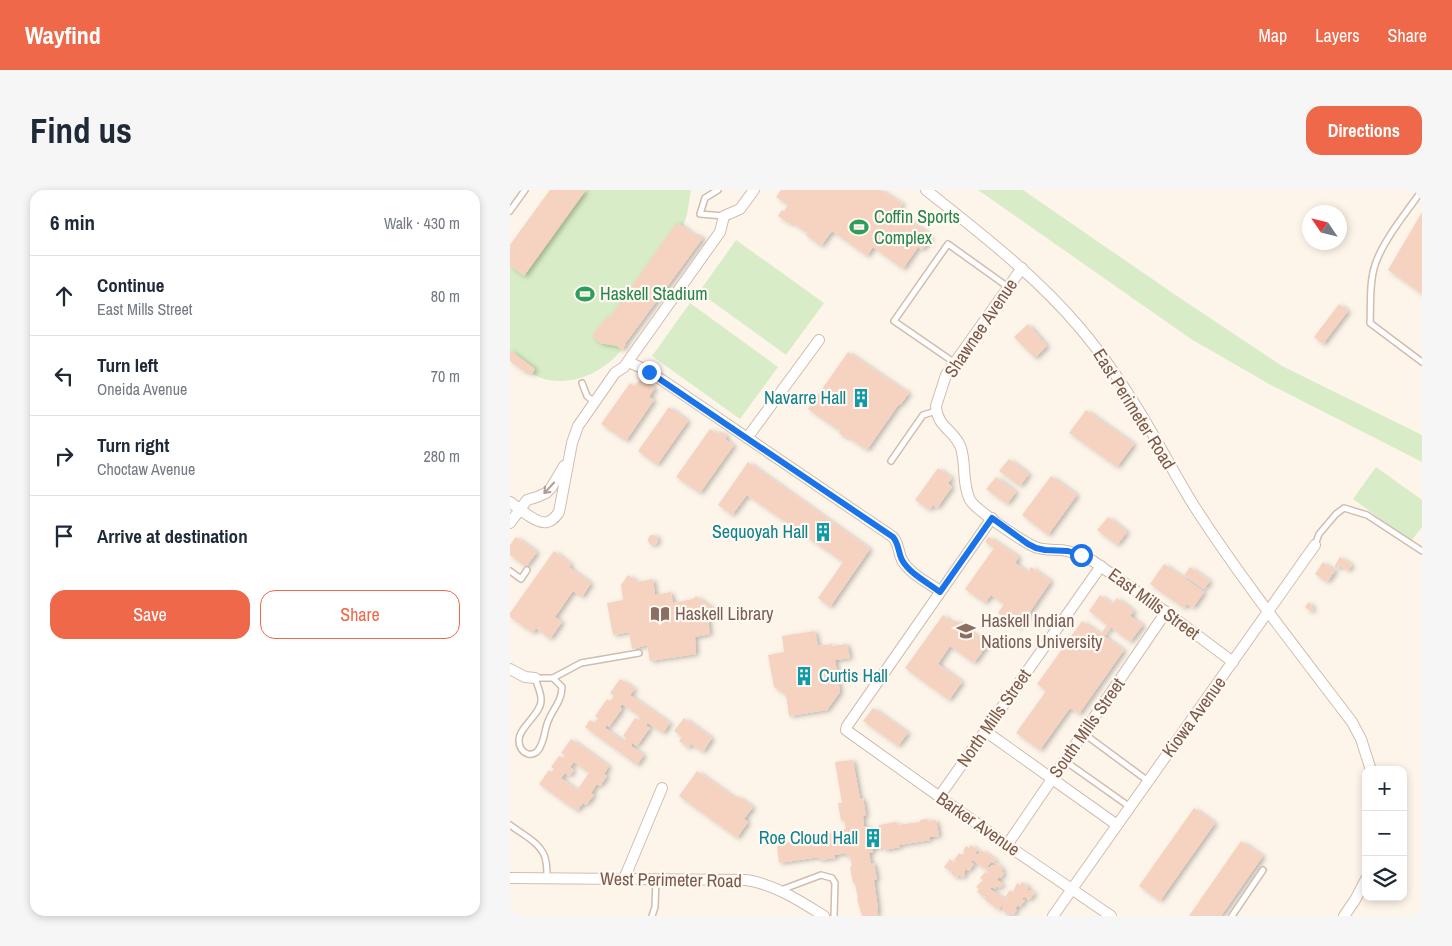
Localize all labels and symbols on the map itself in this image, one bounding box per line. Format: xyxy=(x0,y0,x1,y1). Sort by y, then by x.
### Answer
place label: Coffin Sports Complex xyxy=(874,204,960,250)
north arrow xyxy=(1302,205,1347,250)
sports icon: Coffin Sports Complex xyxy=(848,216,870,238)
street label: Shawnee Avenue xyxy=(938,273,1023,382)
place label: Haskell Stadium xyxy=(600,281,707,306)
sports icon: Haskell Stadium xyxy=(574,283,596,305)
street label: East Perimeter Road xyxy=(1087,344,1182,474)
route end xyxy=(638,361,661,384)
place label: Navarre Hall xyxy=(764,385,846,410)
building icon: Navarre Hall xyxy=(850,387,872,409)
one-way arrow xyxy=(543,481,555,494)
place label: Sequoyah Hall xyxy=(712,519,808,544)
building icon: Sequoyah Hall xyxy=(812,521,834,543)
route start xyxy=(1070,544,1093,567)
street label: East Mills Street xyxy=(1103,562,1205,645)
place label: Haskell Library xyxy=(675,601,774,626)
library icon: Haskell Library xyxy=(649,603,671,625)
place label: Haskell Indian Nations University xyxy=(981,608,1103,654)
school or university icon: Haskell Indian Nations University xyxy=(955,620,977,642)
place label: Curtis Hall xyxy=(819,663,888,688)
street label: North Mills Street xyxy=(951,664,1037,772)
building icon: Curtis Hall xyxy=(793,665,815,687)
street label: Kiowa Avenue xyxy=(1156,671,1231,762)
street label: South Mills Street xyxy=(1043,673,1130,783)
street label: Barker Avenue xyxy=(932,786,1025,862)
place label: Roe Cloud Hall xyxy=(759,825,858,850)
building icon: Roe Cloud Hall xyxy=(862,827,884,849)
street label: West Perimeter Road xyxy=(600,866,742,893)

